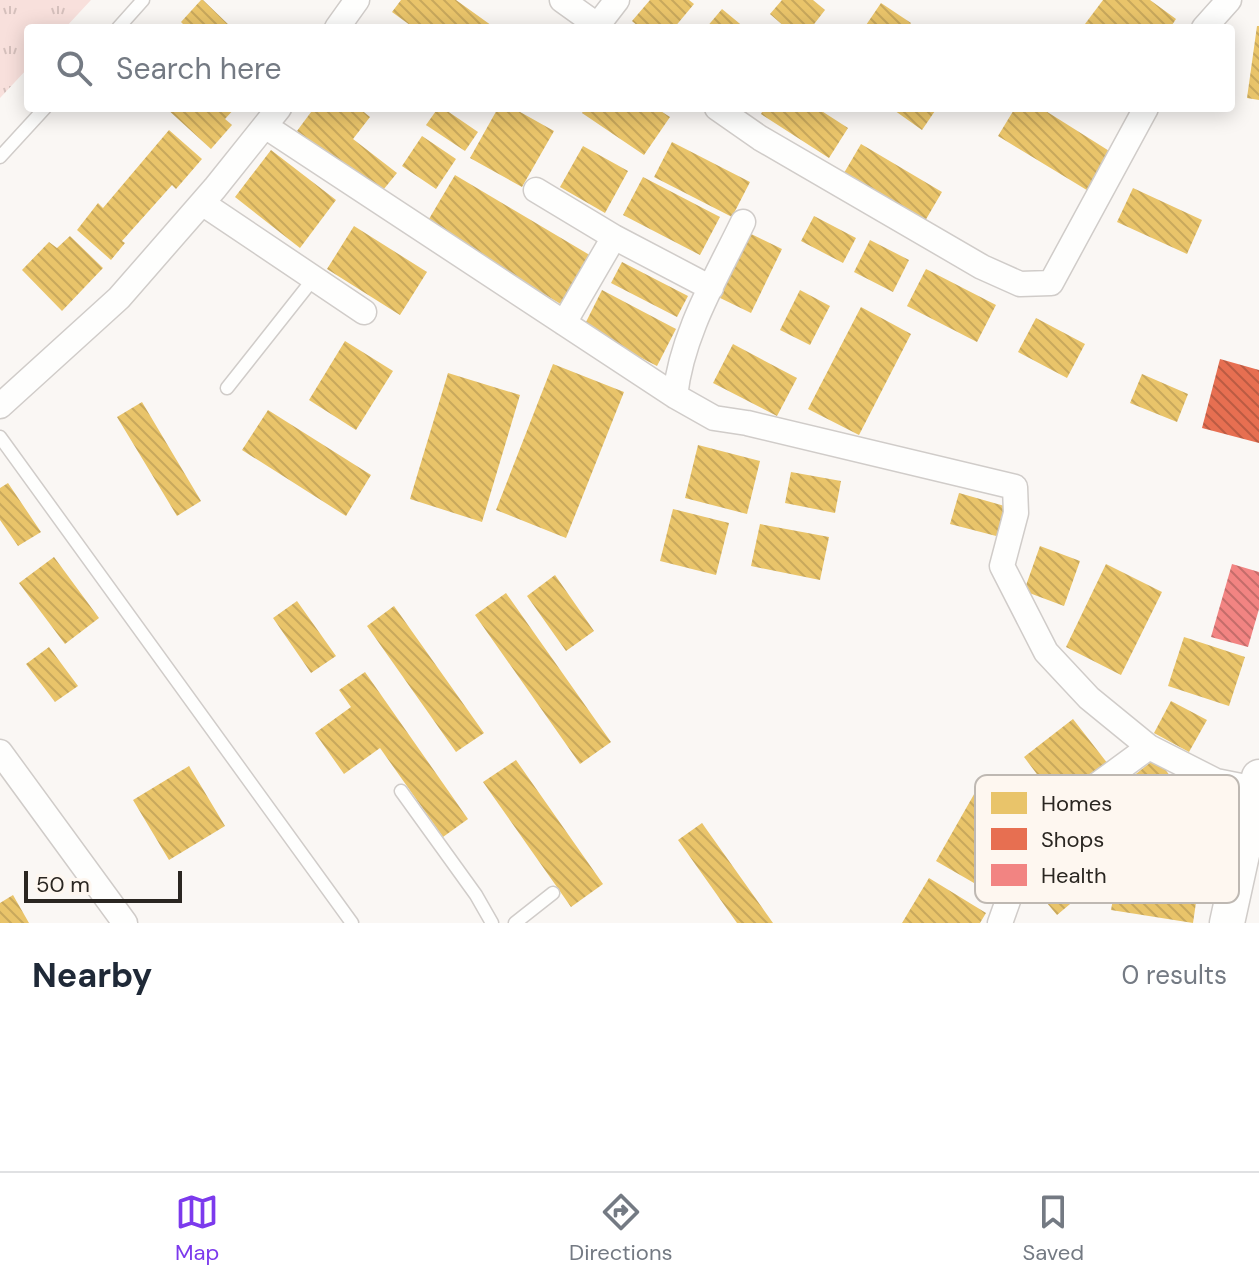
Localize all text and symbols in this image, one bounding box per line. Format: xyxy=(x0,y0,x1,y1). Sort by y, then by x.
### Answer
search box xyxy=(24,24,1235,112)
icon: search xyxy=(52,46,96,90)
text: Search here xyxy=(116,49,282,88)
legend xyxy=(975,775,1239,903)
text: Homes xyxy=(1041,789,1112,818)
text: Shops xyxy=(1041,825,1104,854)
text: Health xyxy=(1041,861,1107,890)
scale bar xyxy=(24,867,182,903)
text: 50 m xyxy=(36,870,90,899)
text: Nearby xyxy=(32,953,152,998)
text: 0 results xyxy=(1121,958,1227,992)
tab: Map xyxy=(175,1190,219,1267)
tab: Directions xyxy=(569,1190,673,1267)
tab: Saved xyxy=(1022,1190,1084,1267)

